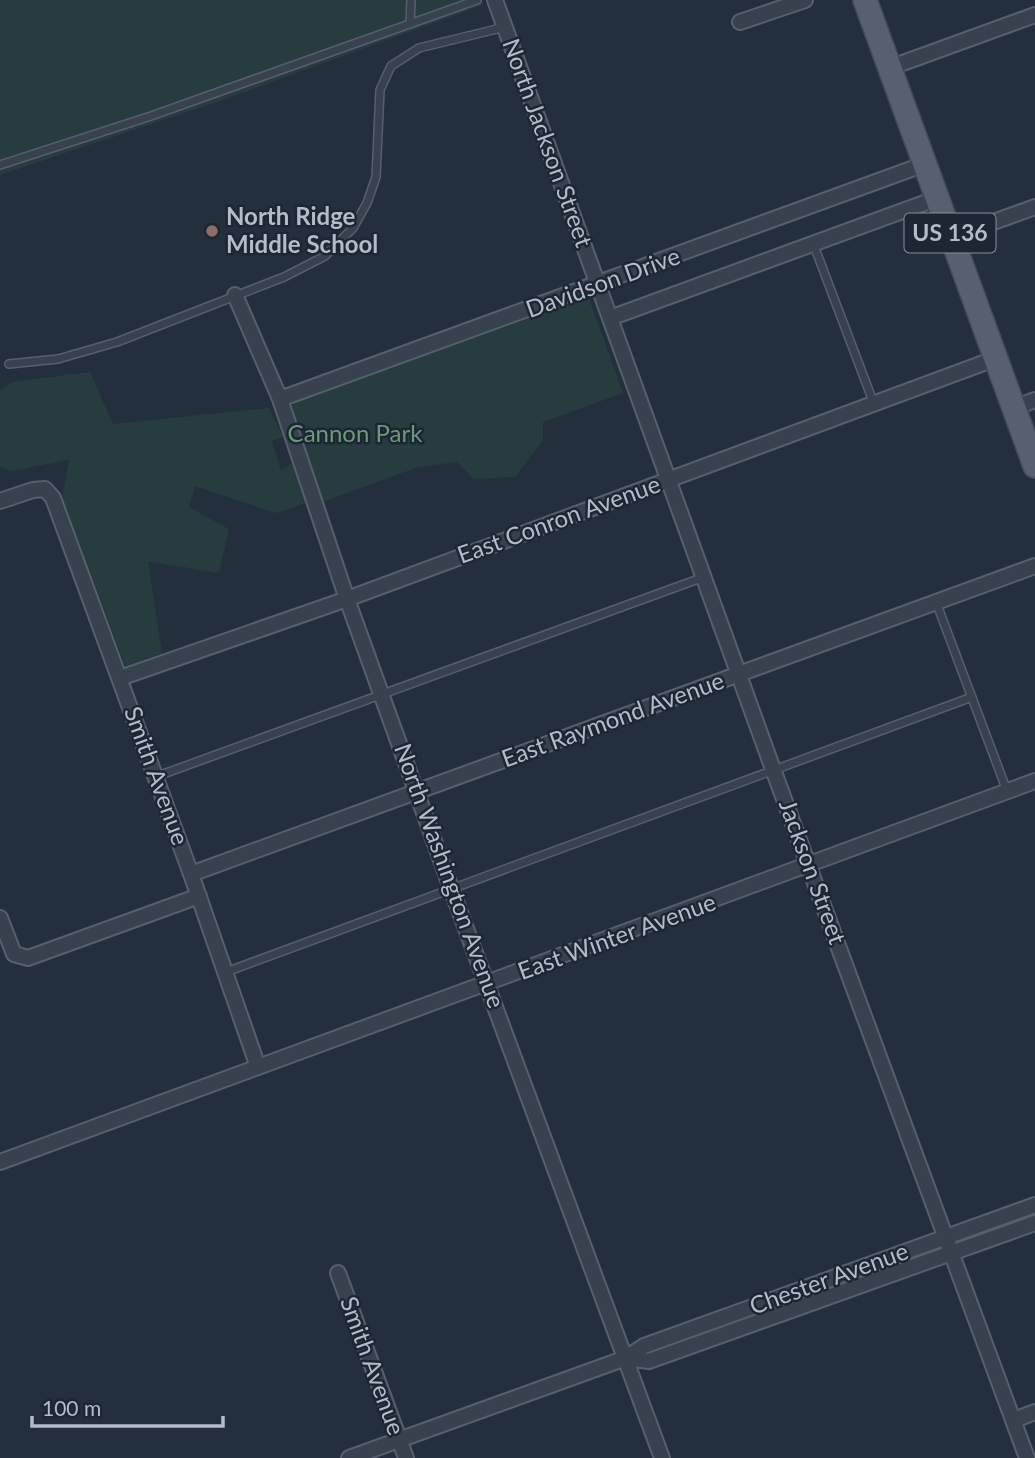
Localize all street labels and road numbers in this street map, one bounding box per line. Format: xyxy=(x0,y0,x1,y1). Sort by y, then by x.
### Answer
street label: North Jackson Street xyxy=(497,34,600,251)
road number: US 136 xyxy=(904,214,996,252)
street label: Davidson Drive xyxy=(521,240,684,323)
street label: East Conron Avenue xyxy=(453,468,664,569)
street label: East Raymond Avenue xyxy=(497,665,728,772)
street label: Smith Avenue xyxy=(119,702,196,849)
street label: North Washington Avenue xyxy=(389,739,512,1012)
street label: Jackson Street xyxy=(774,795,853,948)
street label: East Winter Avenue xyxy=(514,886,719,985)
street label: Chester Avenue xyxy=(745,1235,912,1320)
street label: Smith Avenue xyxy=(335,1292,412,1439)

